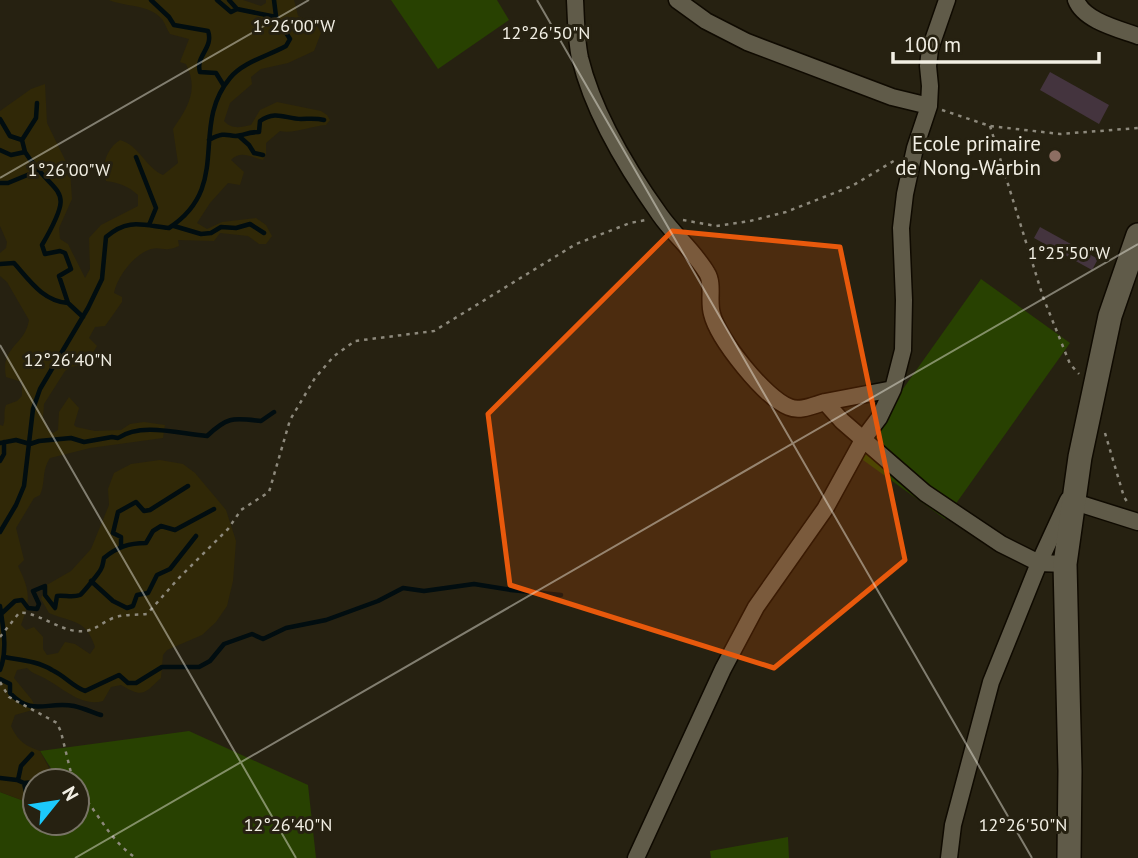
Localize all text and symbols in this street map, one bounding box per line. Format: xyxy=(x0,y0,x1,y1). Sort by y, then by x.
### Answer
text: 1°26'00"W xyxy=(253,14,335,37)
text: 12°26'50"N xyxy=(502,21,590,44)
scale bar xyxy=(893,21,1100,65)
text: 100 m xyxy=(904,31,961,58)
place label: Ecole primaire de Nong-Warbin xyxy=(895,130,1041,181)
marker: Ecole primaire de Nong-Warbin xyxy=(1047,148,1063,164)
text: 1°26'00"W xyxy=(28,158,110,181)
text: 1°25'50"W xyxy=(1028,241,1110,264)
text: 12°26'40"N xyxy=(24,348,112,371)
north arrow xyxy=(21,767,91,837)
text: N xyxy=(57,782,84,805)
text: 12°26'40"N xyxy=(244,813,332,836)
text: 12°26'50"N xyxy=(979,813,1067,836)

